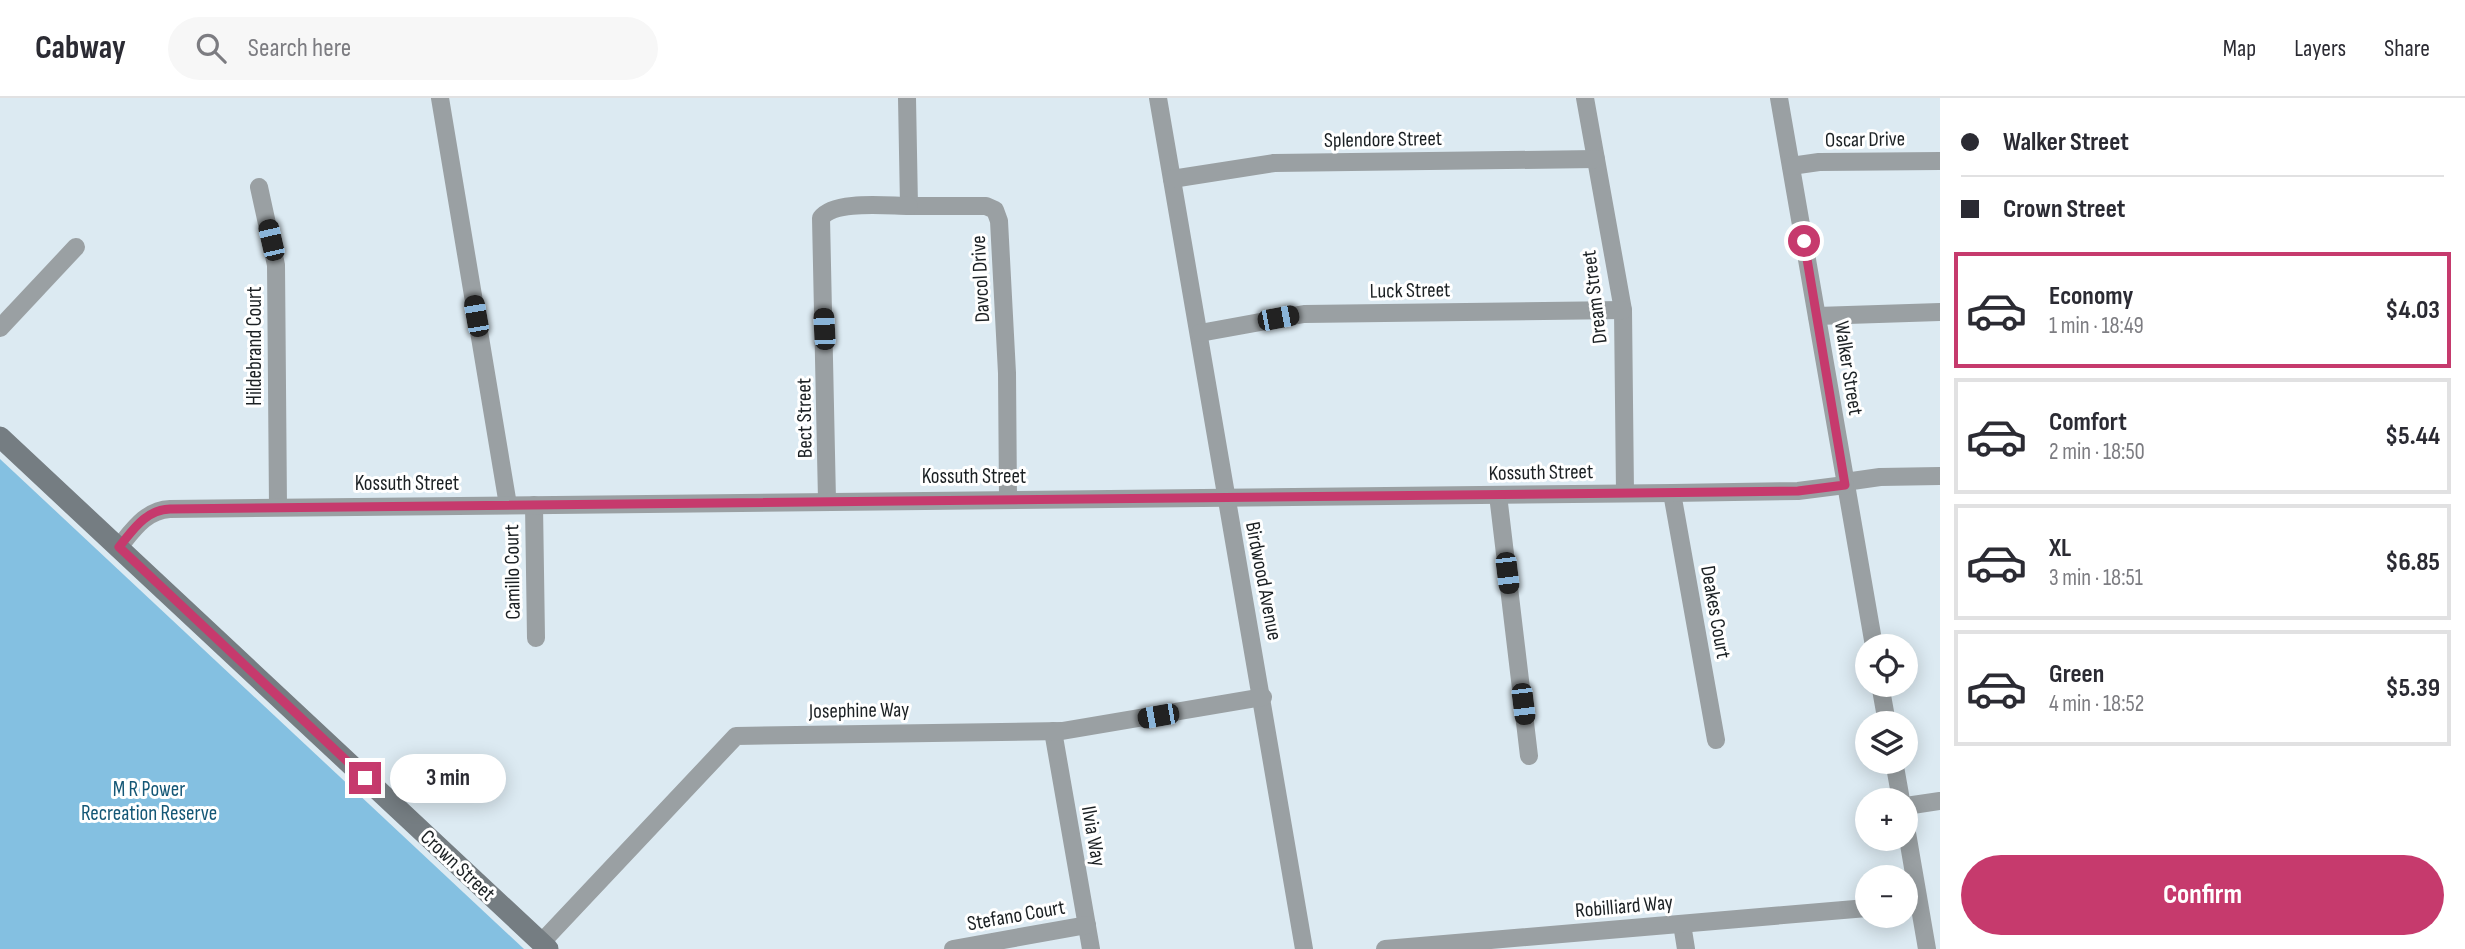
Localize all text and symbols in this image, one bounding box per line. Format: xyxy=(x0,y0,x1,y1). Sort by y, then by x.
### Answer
search box xyxy=(168,17,658,80)
text: Cabway xyxy=(35,28,126,68)
icon: search xyxy=(192,29,230,67)
text: Search here xyxy=(248,33,351,64)
text: Map xyxy=(2223,34,2256,63)
text: Layers xyxy=(2294,34,2346,63)
text: Share xyxy=(2384,34,2430,63)
street label: Splendore Street xyxy=(1324,126,1442,153)
street label: Oscar Drive xyxy=(1825,126,1905,153)
text: Walker Street xyxy=(2003,127,2129,158)
text: Crown Street xyxy=(2003,194,2125,225)
car xyxy=(257,217,286,263)
route start xyxy=(1788,225,1820,257)
street label: Davcol Drive xyxy=(966,235,995,323)
street label: Dream Street xyxy=(1576,249,1613,345)
street label: Luck Street xyxy=(1369,277,1451,304)
icon: car xyxy=(1965,279,2028,342)
text: Economy xyxy=(2049,281,2133,312)
street label: Hildebrand Court xyxy=(242,286,267,406)
car xyxy=(463,293,490,339)
text: $4.03 xyxy=(2385,295,2440,326)
car xyxy=(1256,304,1301,332)
car xyxy=(813,307,836,351)
text: 1 min · 18:49 xyxy=(2049,312,2144,340)
street label: Walker Street xyxy=(1829,319,1868,417)
street label: Bect Street xyxy=(791,378,818,458)
icon: car xyxy=(1965,405,2028,468)
text: Comfort xyxy=(2049,407,2127,438)
text: $5.44 xyxy=(2385,421,2440,452)
text: 2 min · 18:50 xyxy=(2049,438,2145,466)
street label: Kossuth Street xyxy=(1489,459,1593,486)
street label: Kossuth Street xyxy=(922,464,1026,489)
street label: Kossuth Street xyxy=(355,471,459,496)
street label: Birdwood Avenue xyxy=(1240,520,1287,643)
street label: Camillo Court xyxy=(499,524,526,620)
icon: car xyxy=(1965,531,2028,594)
text: XL xyxy=(2049,533,2071,564)
text: $6.85 xyxy=(2385,547,2440,578)
car xyxy=(1495,551,1520,595)
street label: Deakes Court xyxy=(1695,564,1736,661)
text: 3 min · 18:51 xyxy=(2049,564,2143,592)
map controls xyxy=(1855,634,1918,928)
button: locate xyxy=(1855,634,1918,697)
icon: car xyxy=(1965,657,2028,720)
text: Green xyxy=(2049,659,2104,690)
text: $5.39 xyxy=(2385,673,2440,704)
car xyxy=(1511,682,1536,726)
text: 4 min · 18:52 xyxy=(2049,690,2144,718)
street label: Josephine Way xyxy=(808,697,909,724)
car xyxy=(1136,702,1181,730)
button: layers xyxy=(1855,711,1918,774)
callout: 3 min xyxy=(390,754,505,802)
route end xyxy=(349,762,381,794)
text: 3 min xyxy=(426,764,470,792)
park label: M R Power Recreation Reserve xyxy=(81,777,217,826)
button: + xyxy=(1855,788,1918,851)
street label: Ilvia Way xyxy=(1076,804,1111,868)
street label: Crown Street xyxy=(415,825,500,906)
button: Confirm xyxy=(1961,855,2444,935)
button: − xyxy=(1855,865,1918,928)
street label: Robilliard Way xyxy=(1574,890,1674,923)
street label: Stefano Court xyxy=(965,895,1067,936)

